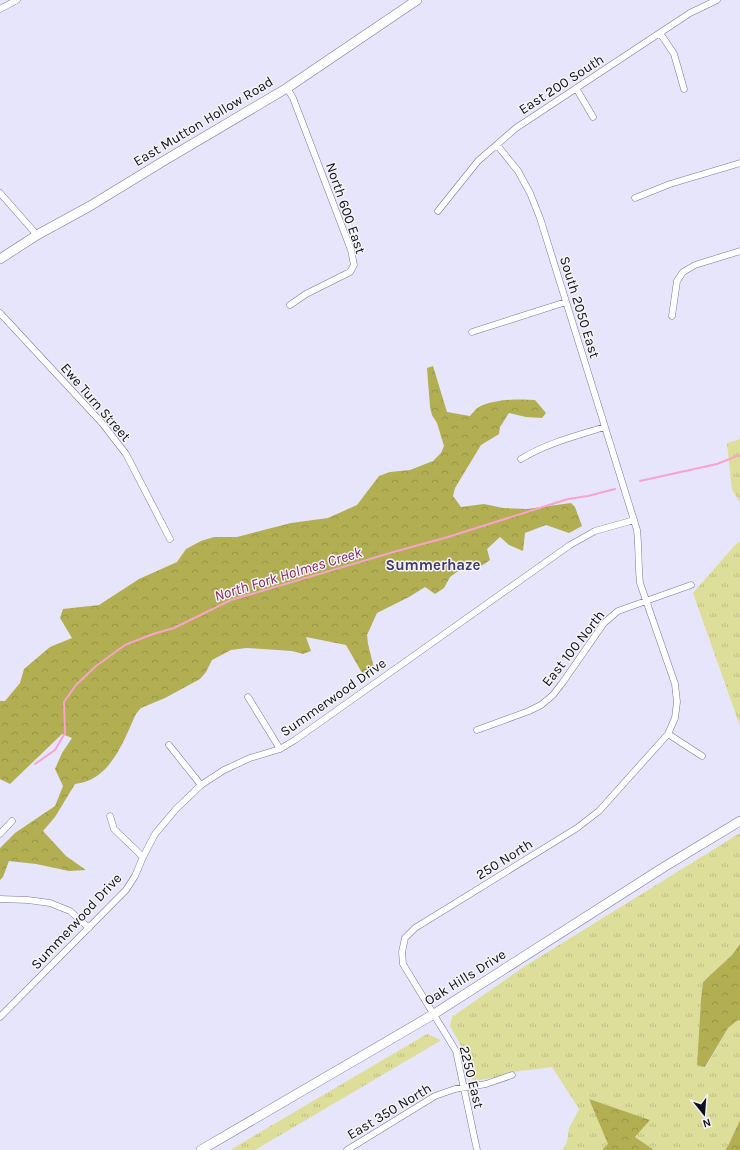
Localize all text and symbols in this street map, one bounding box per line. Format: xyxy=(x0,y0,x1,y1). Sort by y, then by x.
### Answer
street label: East 200 South xyxy=(516,51,607,118)
street label: East Mutton Hollow Road xyxy=(130,73,276,170)
street label: North 600 East xyxy=(322,160,369,256)
street label: South 2050 East xyxy=(556,254,603,360)
street label: Ewe Turn Street xyxy=(57,360,134,445)
water label: North Fork Holmes Creek xyxy=(212,543,364,605)
district label: Summerhaze xyxy=(386,556,480,574)
street label: East 100 North xyxy=(538,607,608,690)
street label: Summerwood Drive xyxy=(277,655,389,740)
street label: 250 North xyxy=(473,835,536,883)
street label: Summerwood Drive xyxy=(27,870,125,973)
street label: Oak Hills Drive xyxy=(421,946,509,1009)
street label: 2250 East xyxy=(456,1044,488,1110)
street label: East 350 North xyxy=(344,1080,434,1143)
north arrow xyxy=(684,1094,724,1134)
text: N xyxy=(701,1116,712,1130)

